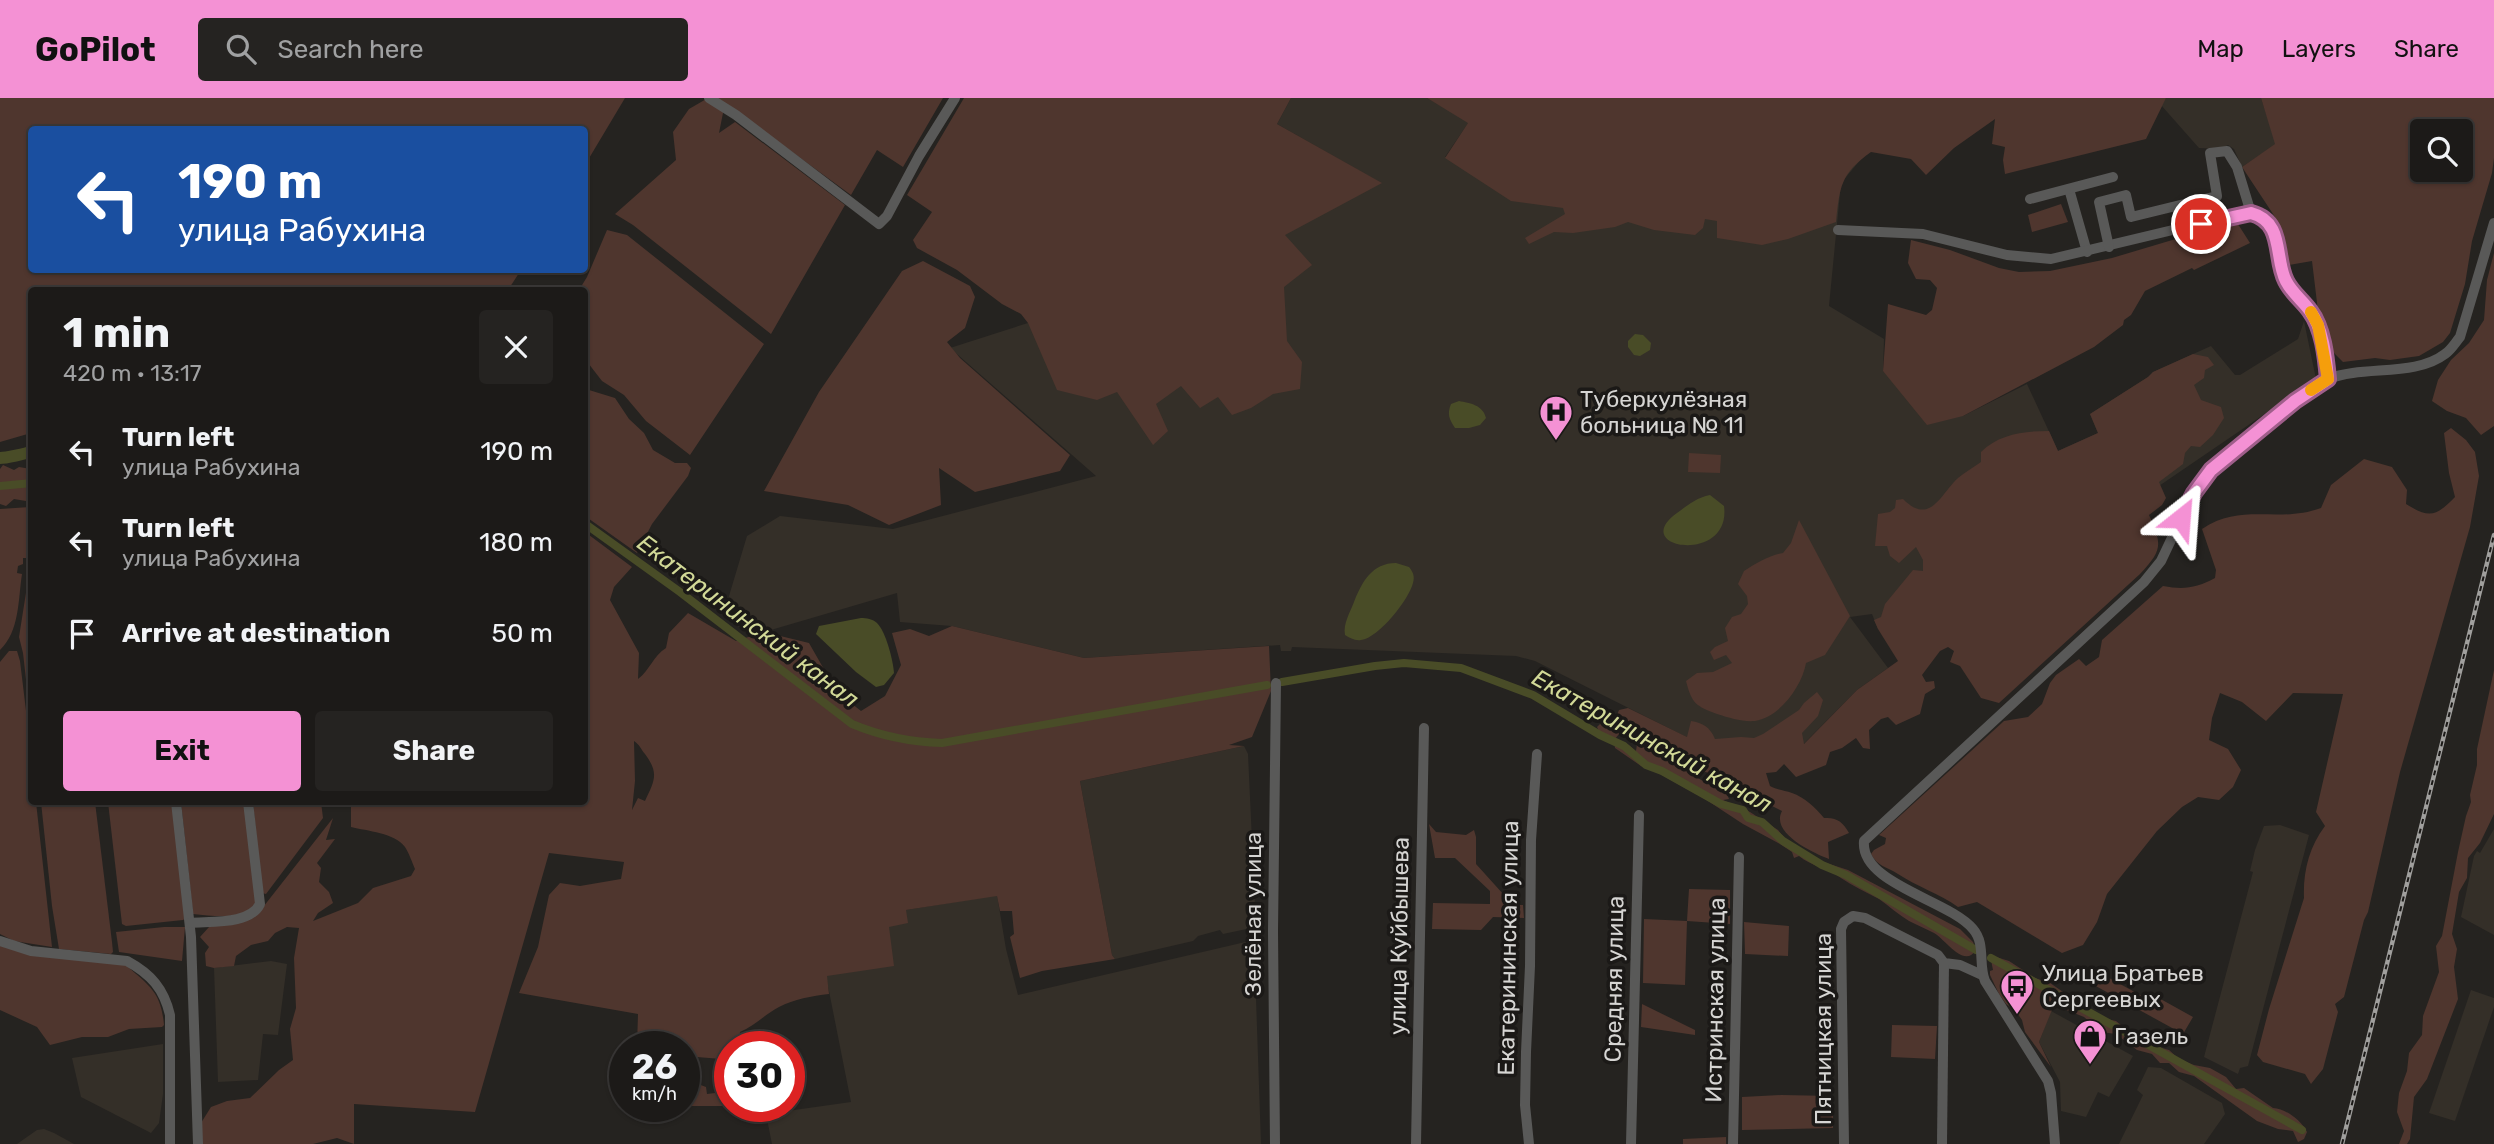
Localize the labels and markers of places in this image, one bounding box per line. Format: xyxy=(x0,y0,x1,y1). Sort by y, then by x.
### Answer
pin xyxy=(2171,194,2231,254)
place label: Туберкулёзная больница № 11 xyxy=(1580,385,1747,439)
hospital icon: Туберкулёзная больница № 11 xyxy=(1537,393,1575,442)
place label: Улица Братьев Сергеевых xyxy=(2042,959,2204,1013)
bus stop icon: Улица Братьев Сергеевых xyxy=(1998,967,2036,1016)
shop icon: Газель xyxy=(2071,1017,2109,1066)
place label: Газель xyxy=(2114,1022,2188,1050)

